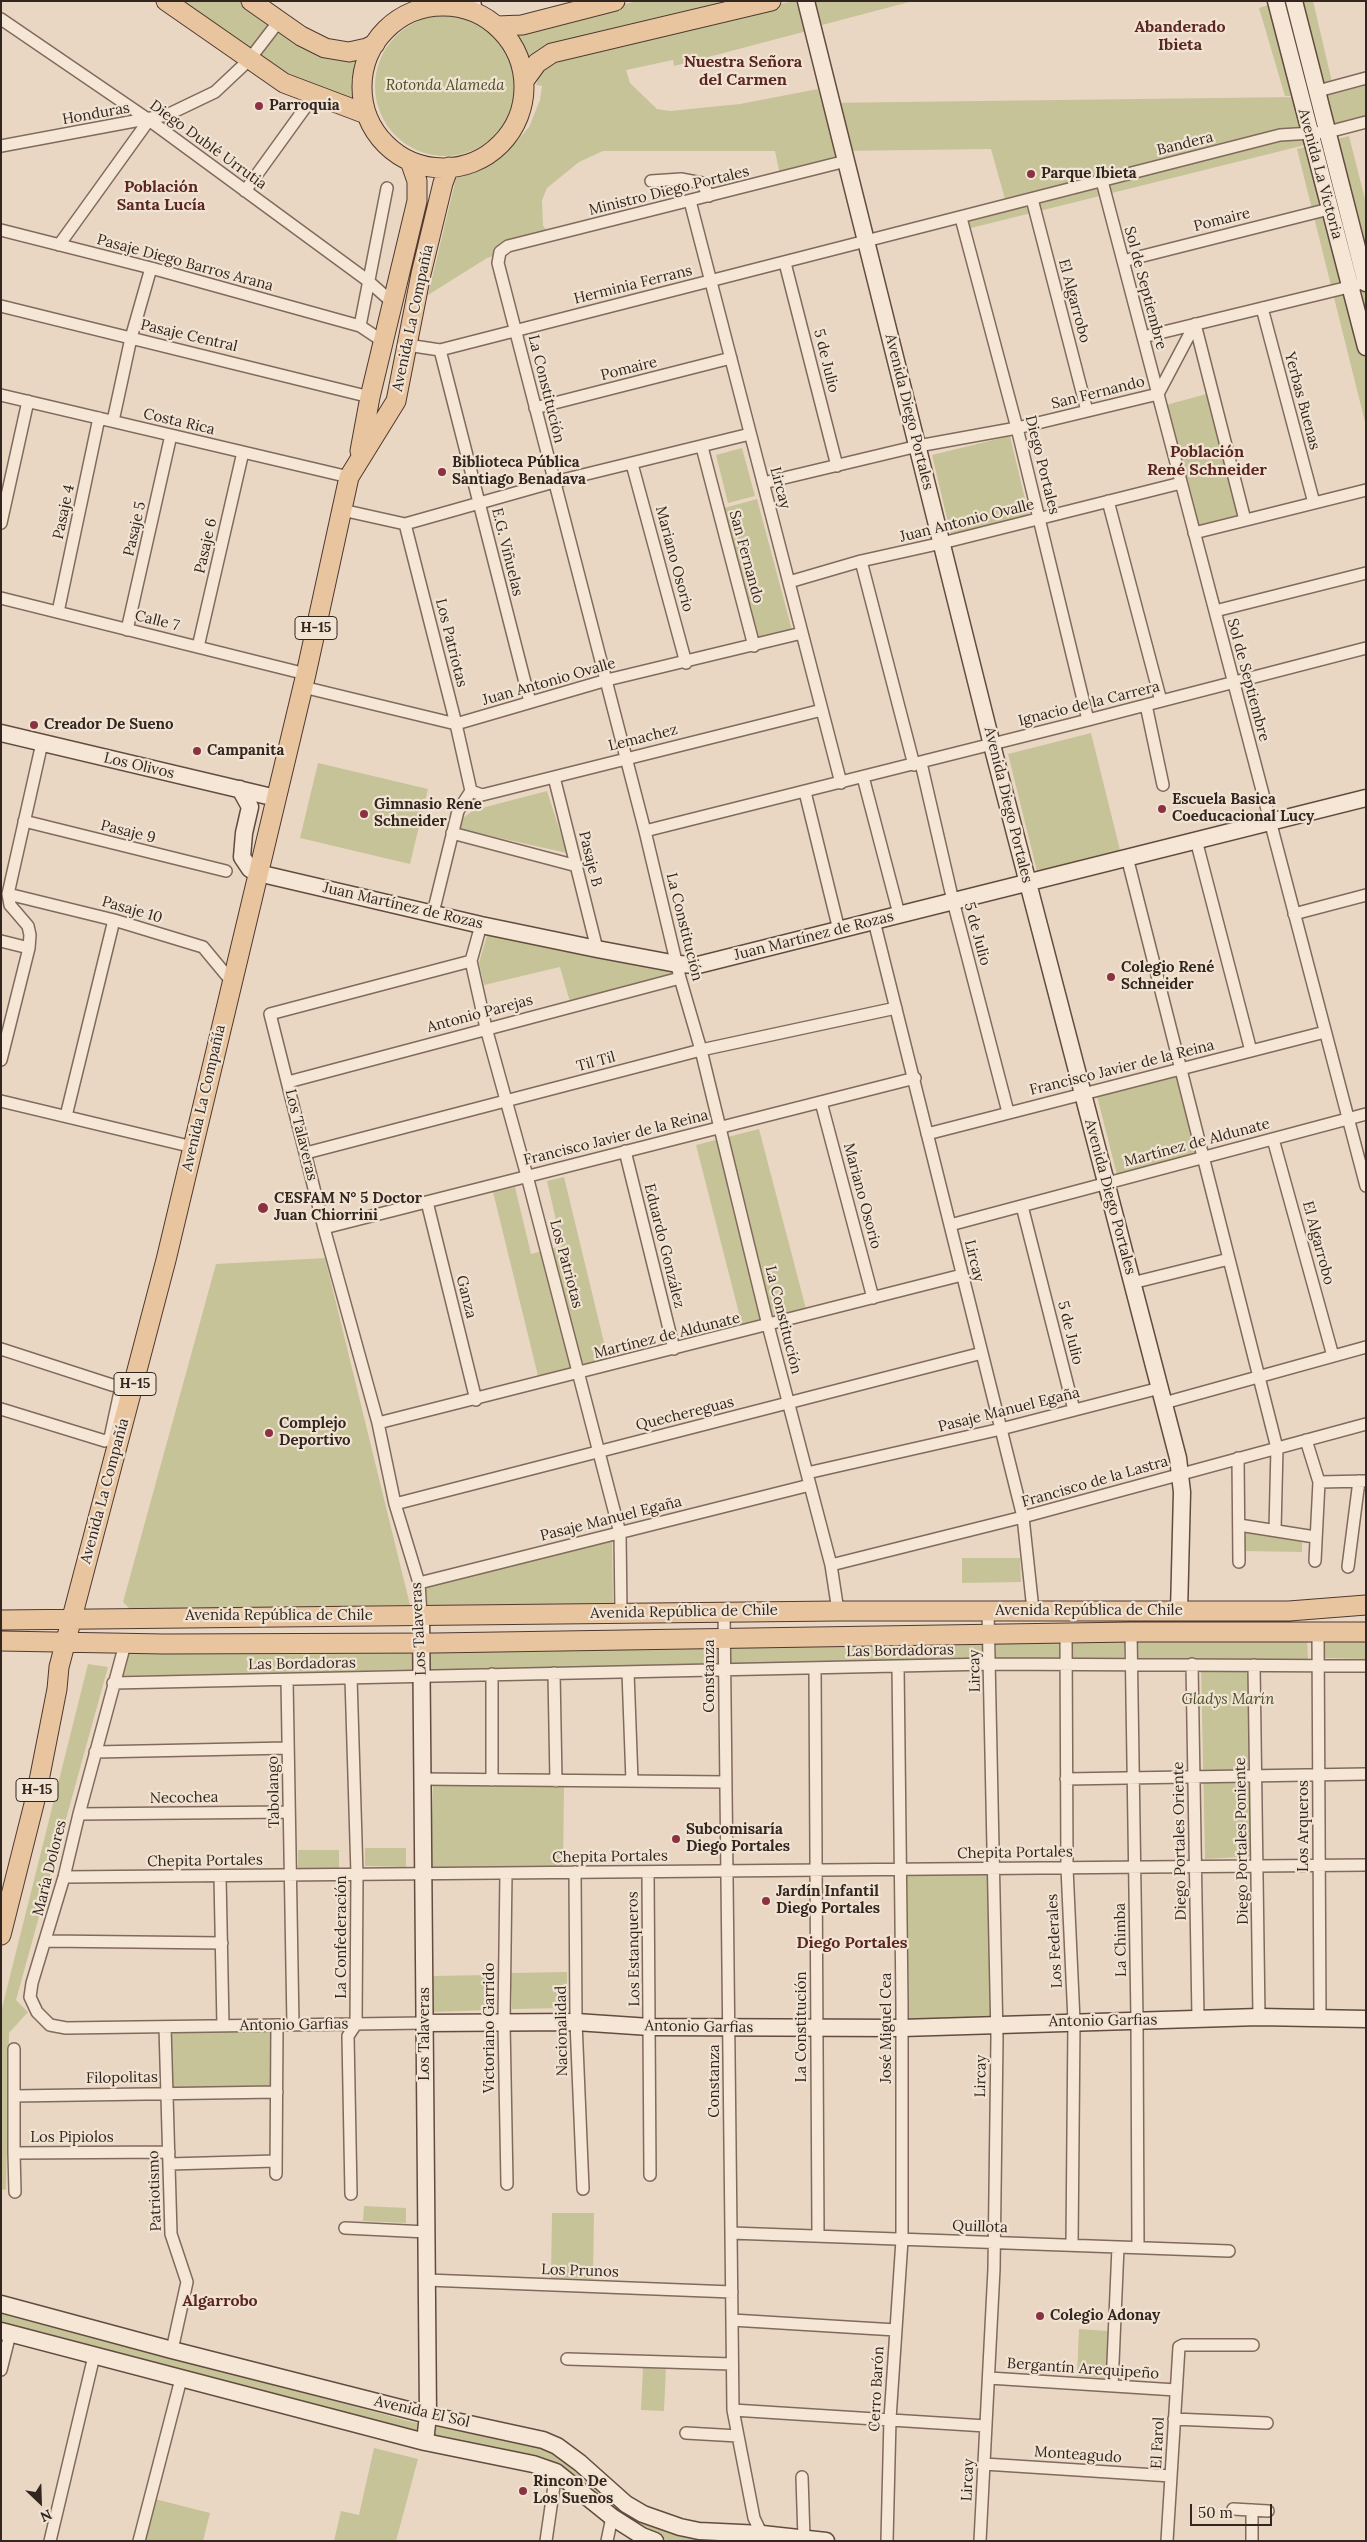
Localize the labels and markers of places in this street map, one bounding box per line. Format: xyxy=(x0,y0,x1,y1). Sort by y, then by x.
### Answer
place label: Parroquia xyxy=(269,97,340,115)
marker: Parroquia xyxy=(253,100,265,112)
place label: Parque Ibieta xyxy=(1041,165,1137,183)
marker: Parque Ibieta xyxy=(1025,168,1037,180)
place label: Biblioteca Pública Santiago Benadava xyxy=(452,454,586,489)
marker: Biblioteca Pública Santiago Benadava xyxy=(436,466,448,478)
place label: Creador De Sueno xyxy=(44,716,174,734)
marker: Creador De Sueno xyxy=(28,719,40,731)
place label: Campanita xyxy=(207,742,284,760)
marker: Campanita xyxy=(191,745,203,757)
place label: Escuela Basica Coeducacional Lucy xyxy=(1172,791,1314,826)
place label: Gimnasio Rene Schneider xyxy=(374,796,482,831)
marker: Escuela Basica Coeducacional Lucy xyxy=(1156,803,1168,815)
marker: Gimnasio Rene Schneider xyxy=(358,808,370,820)
place label: Colegio René Schneider xyxy=(1121,959,1214,994)
marker: Colegio René Schneider xyxy=(1105,971,1117,983)
place label: CESFAM N° 5 Doctor Juan Chiorrini xyxy=(274,1190,422,1225)
marker: CESFAM N° 5 Doctor Juan Chiorrini xyxy=(256,1201,270,1215)
place label: Complejo Deportivo xyxy=(279,1415,351,1450)
marker: Complejo Deportivo xyxy=(263,1427,275,1439)
place label: Subcomisaría Diego Portales xyxy=(686,1821,790,1856)
marker: Subcomisaría Diego Portales xyxy=(670,1833,682,1845)
place label: Jardín Infantil Diego Portales xyxy=(776,1883,880,1918)
marker: Jardín Infantil Diego Portales xyxy=(760,1895,772,1907)
place label: Colegio Adonay xyxy=(1050,2307,1160,2325)
marker: Colegio Adonay xyxy=(1034,2310,1046,2322)
place label: Rincon De Los Suenos xyxy=(533,2473,613,2508)
marker: Rincon De Los Suenos xyxy=(517,2485,529,2497)

